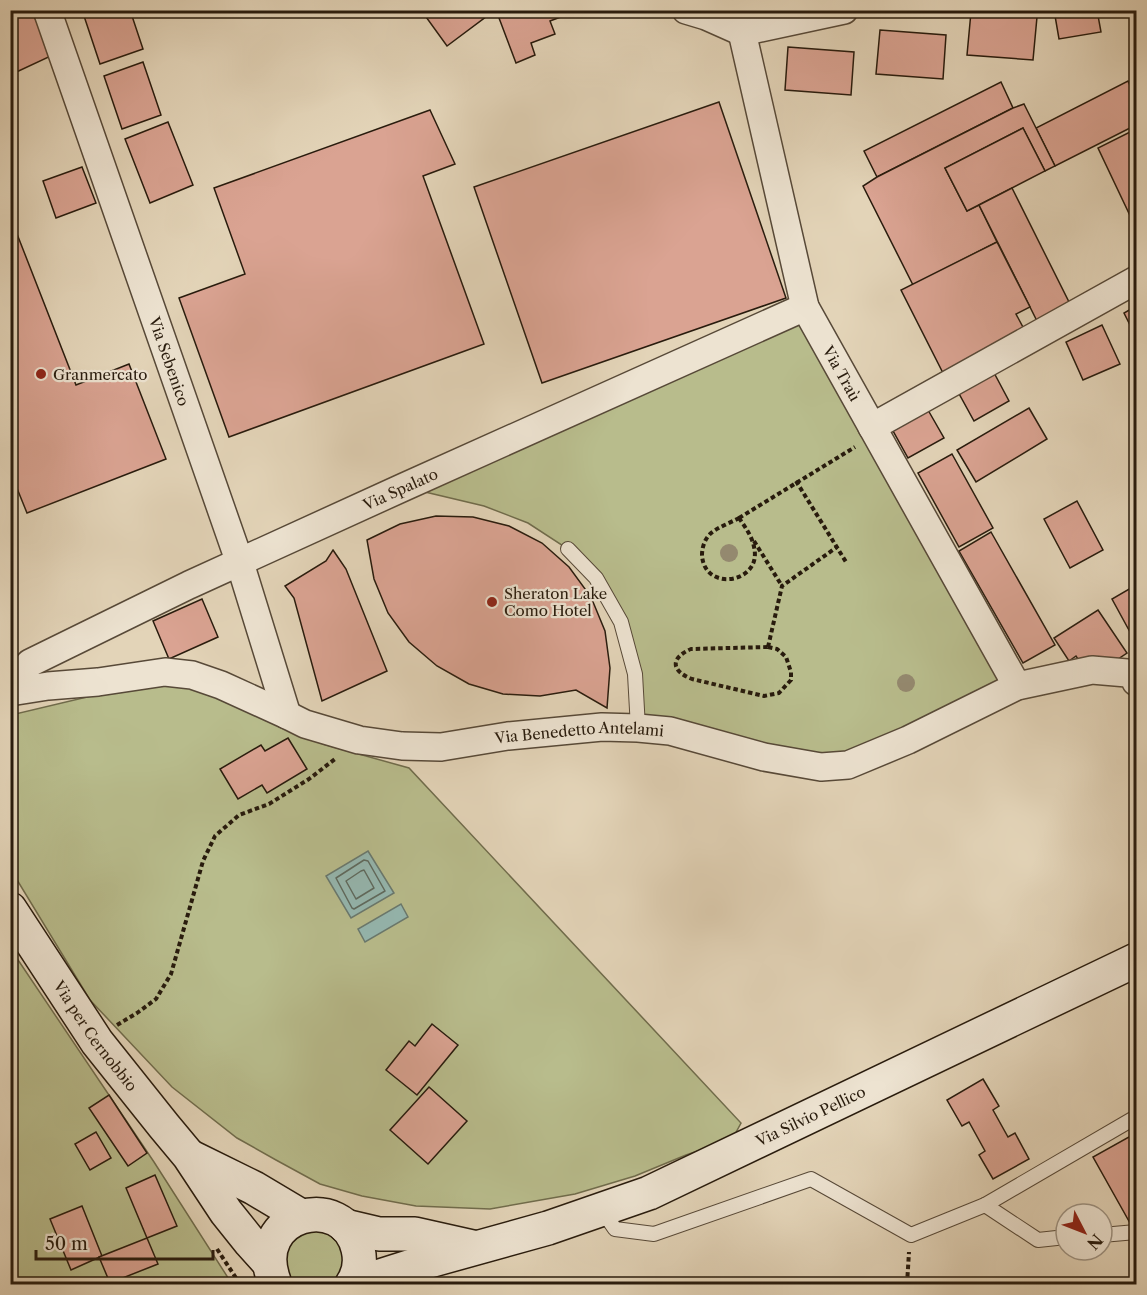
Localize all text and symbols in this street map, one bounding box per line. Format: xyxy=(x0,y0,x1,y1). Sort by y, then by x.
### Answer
street label: Via Sebenico xyxy=(145,313,194,408)
street label: Via Traù xyxy=(819,341,865,404)
place label: Granmercato xyxy=(53,365,147,384)
marker: Granmercato xyxy=(34,367,48,381)
street label: Via Spalato xyxy=(359,464,441,514)
place label: Sheraton Lake Como Hotel xyxy=(504,584,607,620)
marker: Sheraton Lake Como Hotel xyxy=(485,595,499,609)
street label: Via Benedetto Antelami xyxy=(492,717,665,748)
street label: Via per Cernobbio xyxy=(49,976,142,1095)
street label: Via Silvio Pellico xyxy=(752,1081,868,1151)
north arrow xyxy=(1054,1202,1114,1262)
scale bar xyxy=(36,1223,213,1261)
text: N xyxy=(1083,1230,1107,1254)
text: 50 m xyxy=(45,1233,88,1255)

